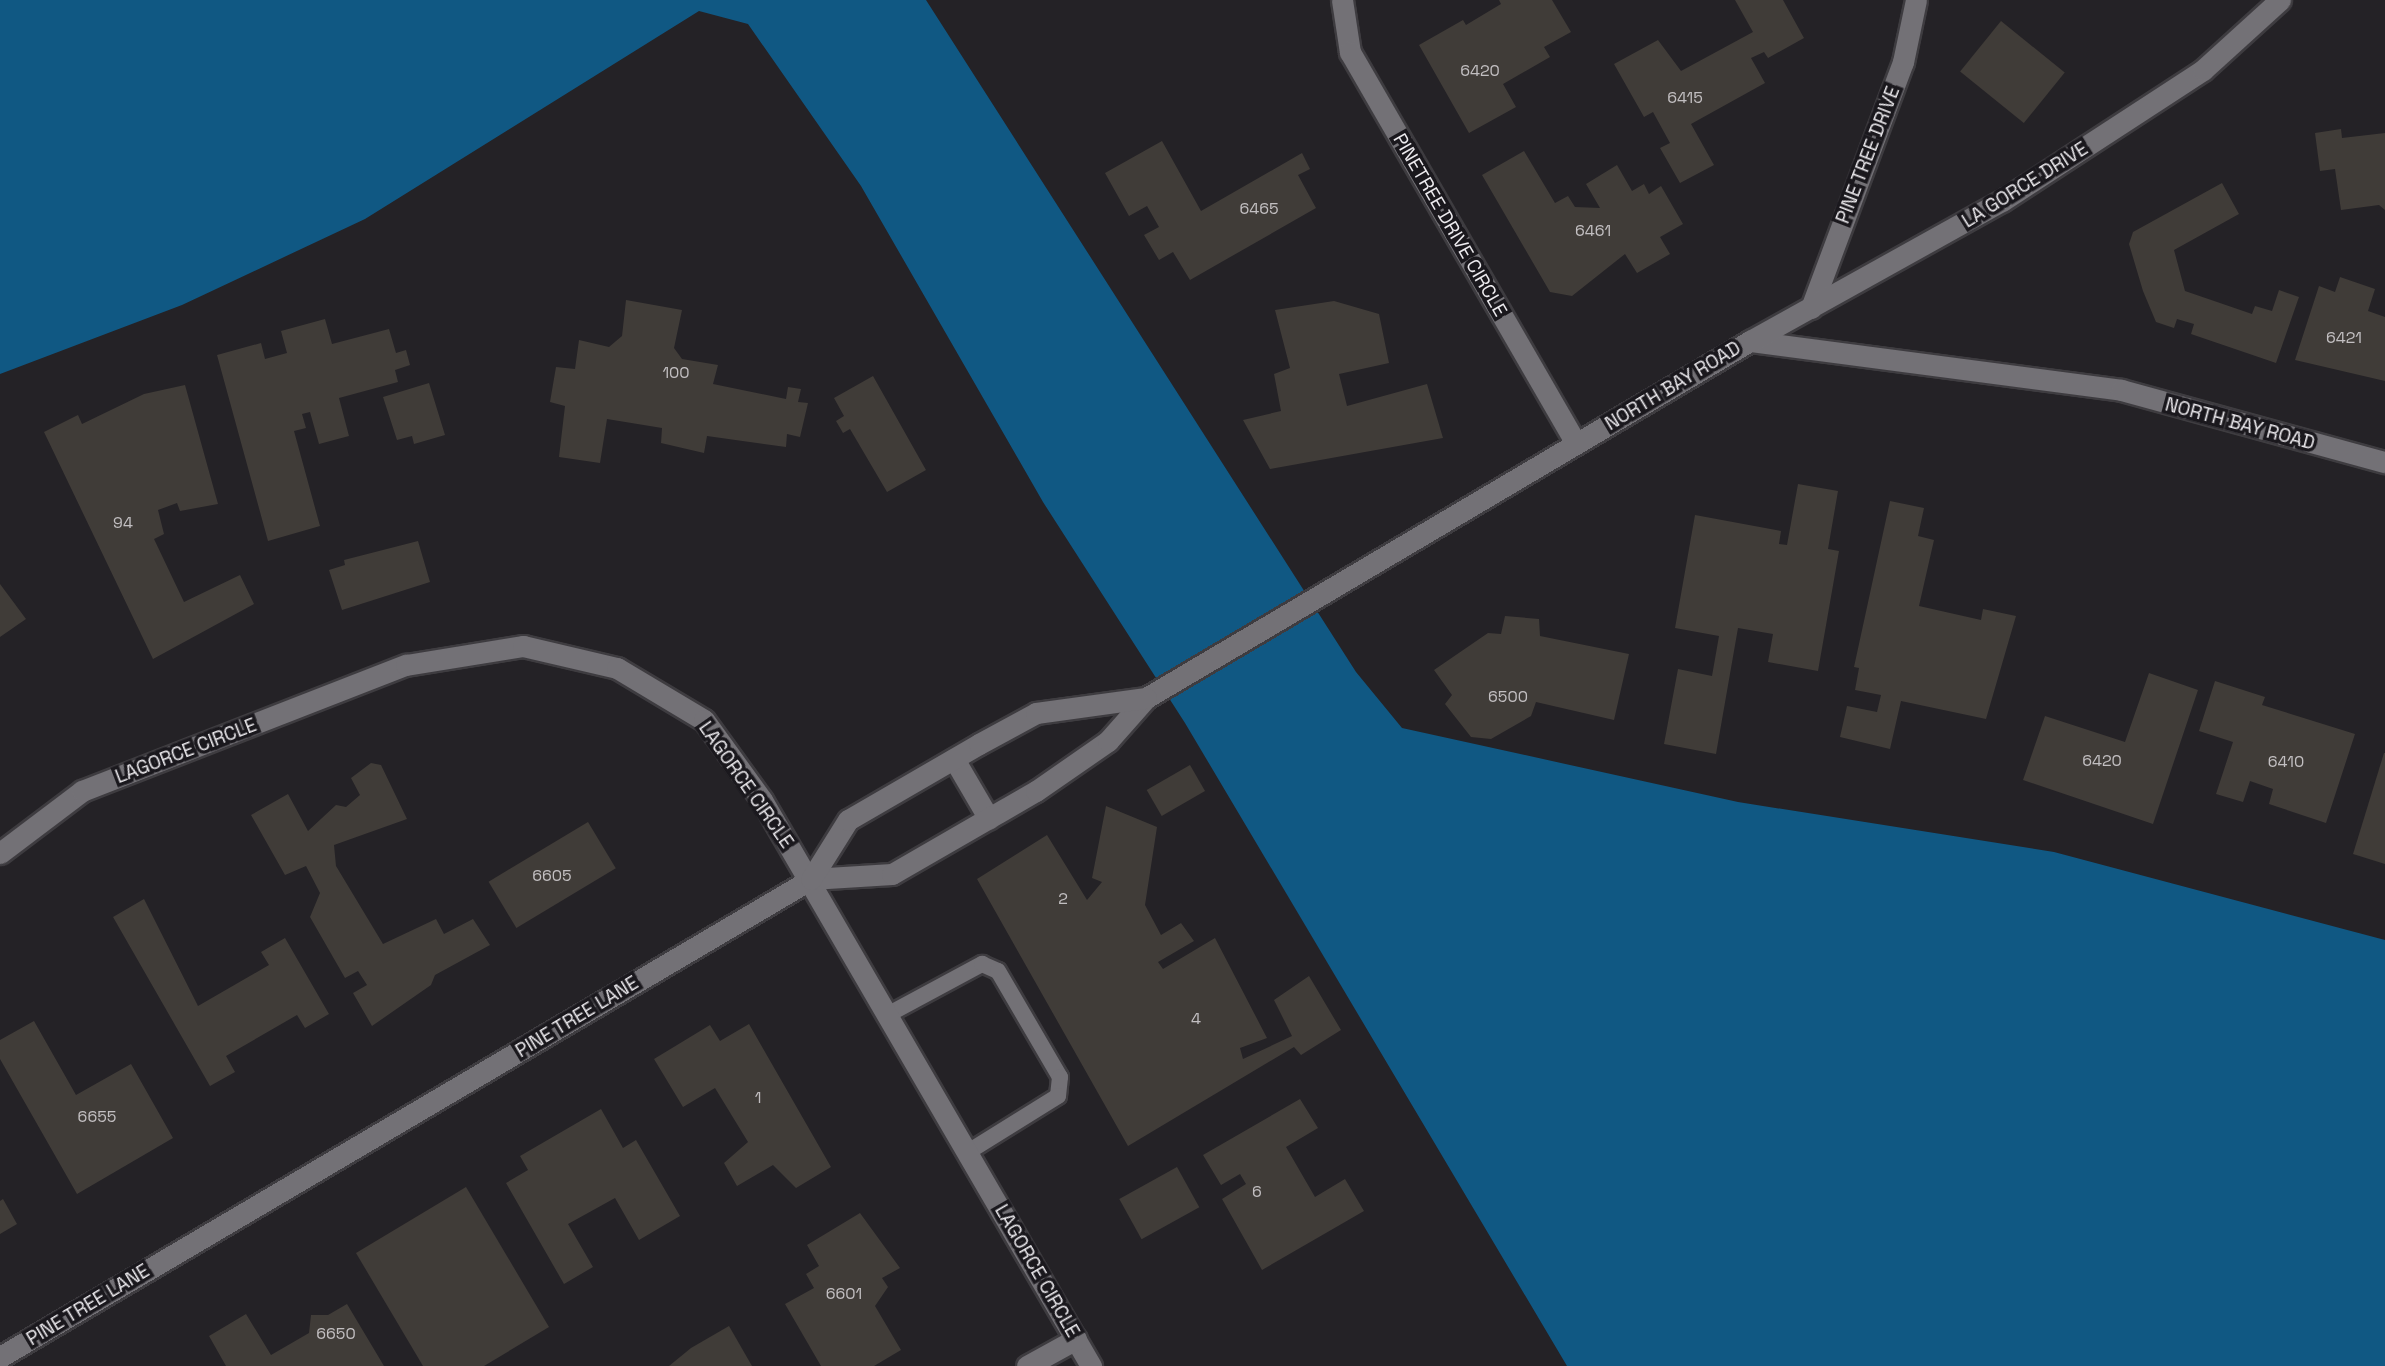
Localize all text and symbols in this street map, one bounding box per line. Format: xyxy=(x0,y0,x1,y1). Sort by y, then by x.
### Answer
house number: 6420 xyxy=(1460,61,1500,81)
street label: PINE TREE DRIVE xyxy=(1831,83,1905,227)
house number: 6415 xyxy=(1667,88,1703,108)
street label: PINETREE DRIVE CIRCLE xyxy=(1388,129,1512,321)
street label: LA GORCE DRIVE xyxy=(1958,137,2092,233)
house number: 6465 xyxy=(1239,199,1279,219)
house number: 6461 xyxy=(1575,221,1611,241)
house number: 6421 xyxy=(2326,328,2362,348)
street label: NORTH BAY ROAD xyxy=(1601,337,1745,435)
house number: 100 xyxy=(662,363,690,383)
street label: NORTH BAY ROAD xyxy=(2163,393,2317,455)
house number: 94 xyxy=(113,513,133,533)
house number: 6500 xyxy=(1488,687,1528,707)
street label: LAGORCE CIRCLE xyxy=(112,714,260,788)
street label: LAGORCE CIRCLE xyxy=(694,717,798,853)
house number: 6420 xyxy=(2082,751,2122,771)
house number: 6410 xyxy=(2268,752,2304,772)
house number: 6605 xyxy=(532,866,572,886)
house number: 2 xyxy=(1058,889,1068,909)
street label: PINE TREE LANE xyxy=(511,971,643,1063)
house number: 4 xyxy=(1191,1009,1201,1029)
house number: 1 xyxy=(755,1088,761,1108)
house number: 6655 xyxy=(78,1107,116,1127)
house number: 6 xyxy=(1252,1182,1262,1202)
street label: LAGORCE CIRCLE xyxy=(990,1201,1084,1341)
street label: PINE TREE LANE xyxy=(22,1259,154,1351)
house number: 6601 xyxy=(826,1284,862,1304)
house number: 6650 xyxy=(316,1324,356,1344)

